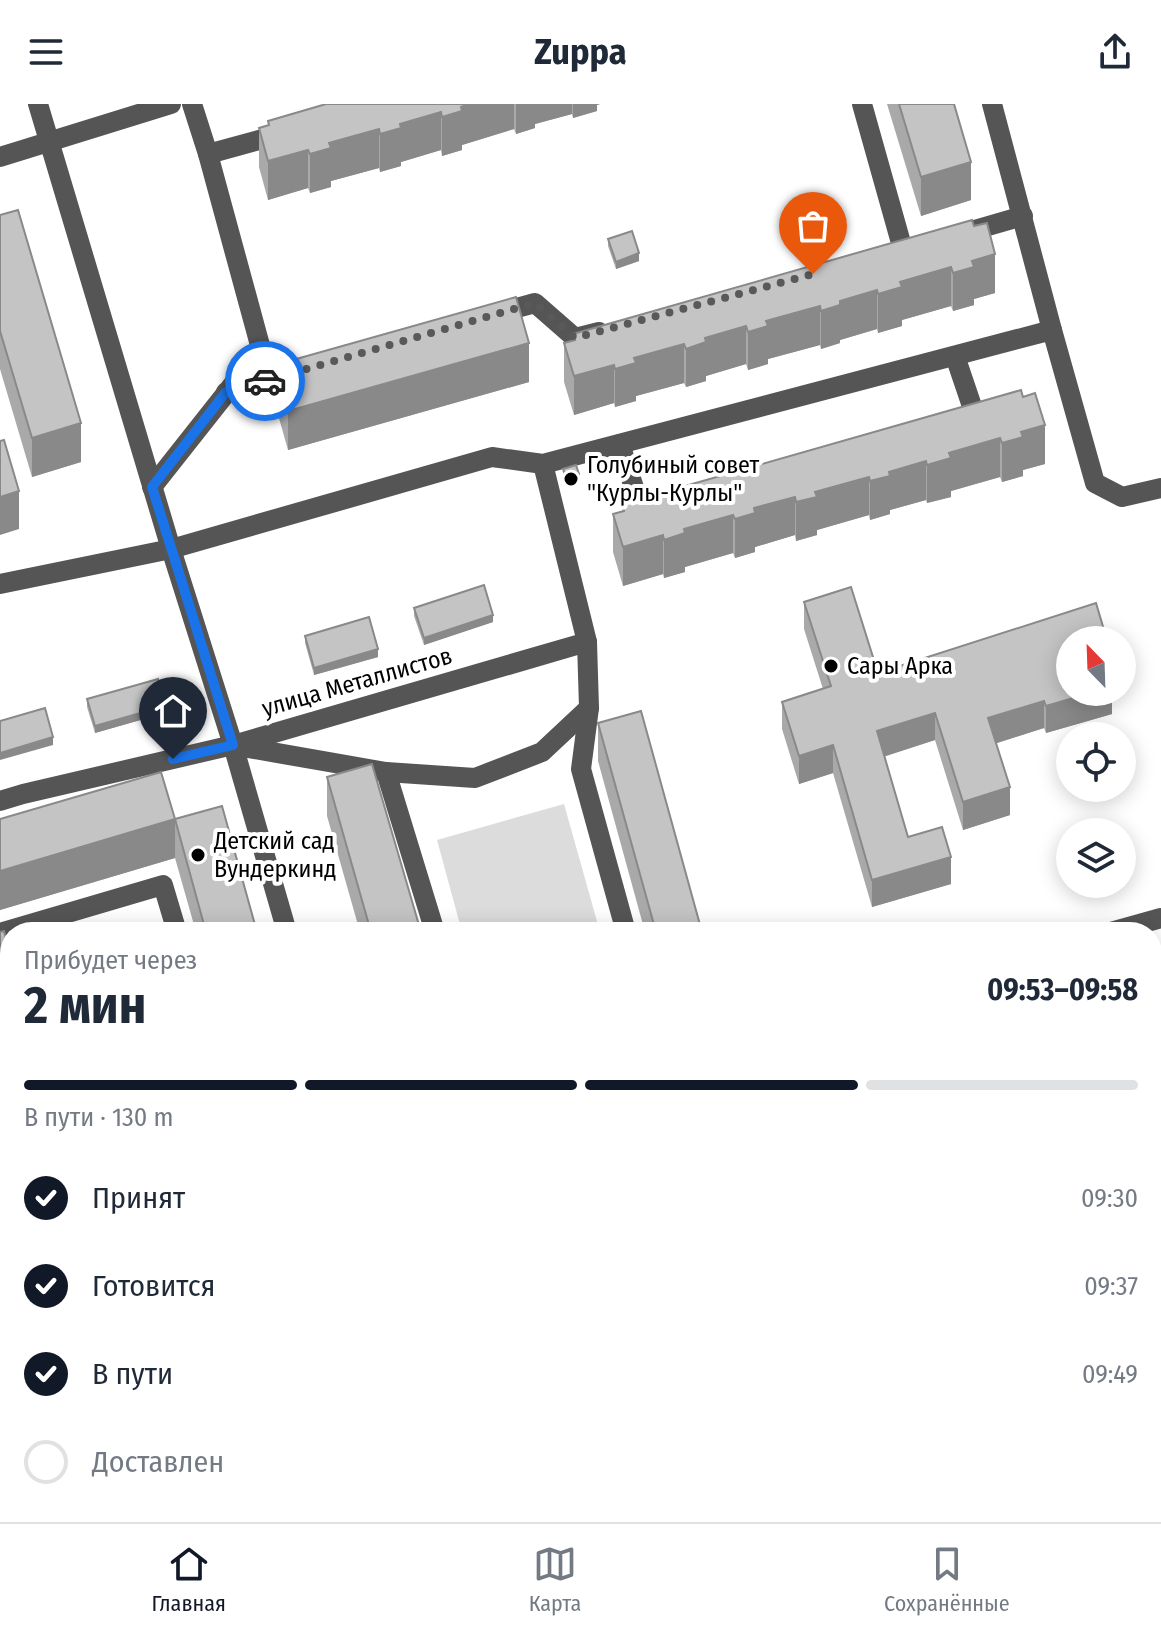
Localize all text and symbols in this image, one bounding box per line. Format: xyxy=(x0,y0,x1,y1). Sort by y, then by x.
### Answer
icon: menu xyxy=(24,30,68,74)
text: Zuppa xyxy=(534,30,627,74)
icon: share xyxy=(1093,30,1137,74)
pin xyxy=(779,192,847,274)
icon: bag xyxy=(791,204,835,248)
courier xyxy=(225,341,305,421)
icon: car xyxy=(243,359,287,403)
place label: Голубиный совет "Курлы-Курлы" xyxy=(587,451,759,507)
marker: Голубиный совет "Курлы-Курлы" xyxy=(562,470,580,488)
north arrow xyxy=(1056,626,1136,706)
map controls xyxy=(1056,626,1136,898)
street label: улица Металлистов xyxy=(259,641,455,723)
place label: Сары Арка xyxy=(847,652,953,680)
marker: Сары Арка xyxy=(822,657,840,675)
pin xyxy=(139,677,207,759)
icon: home xyxy=(151,689,195,733)
button: locate xyxy=(1056,722,1136,802)
button: layers xyxy=(1056,818,1136,898)
place label: Детский сад Вундеркинд xyxy=(213,827,336,883)
marker: Детский сад Вундеркинд xyxy=(189,846,207,864)
text: Прибудет через xyxy=(24,945,197,976)
text: 09:53–09:58 xyxy=(987,972,1138,1008)
text: 2 мин xyxy=(24,974,146,1037)
text: В пути · 130 m xyxy=(24,1102,173,1133)
icon: check xyxy=(24,1176,68,1220)
text: Принят xyxy=(92,1180,185,1216)
text: 09:30 xyxy=(1081,1183,1138,1214)
icon: check xyxy=(24,1264,68,1308)
text: Готовится xyxy=(92,1268,215,1304)
text: 09:37 xyxy=(1084,1271,1138,1302)
icon: check xyxy=(24,1352,68,1396)
text: В пути xyxy=(92,1356,173,1392)
text: 09:49 xyxy=(1082,1359,1138,1390)
text: Доставлен xyxy=(92,1444,224,1480)
tab: Главная xyxy=(151,1542,226,1617)
tab: Карта xyxy=(529,1542,581,1617)
tab: Сохранённые xyxy=(884,1542,1010,1617)

